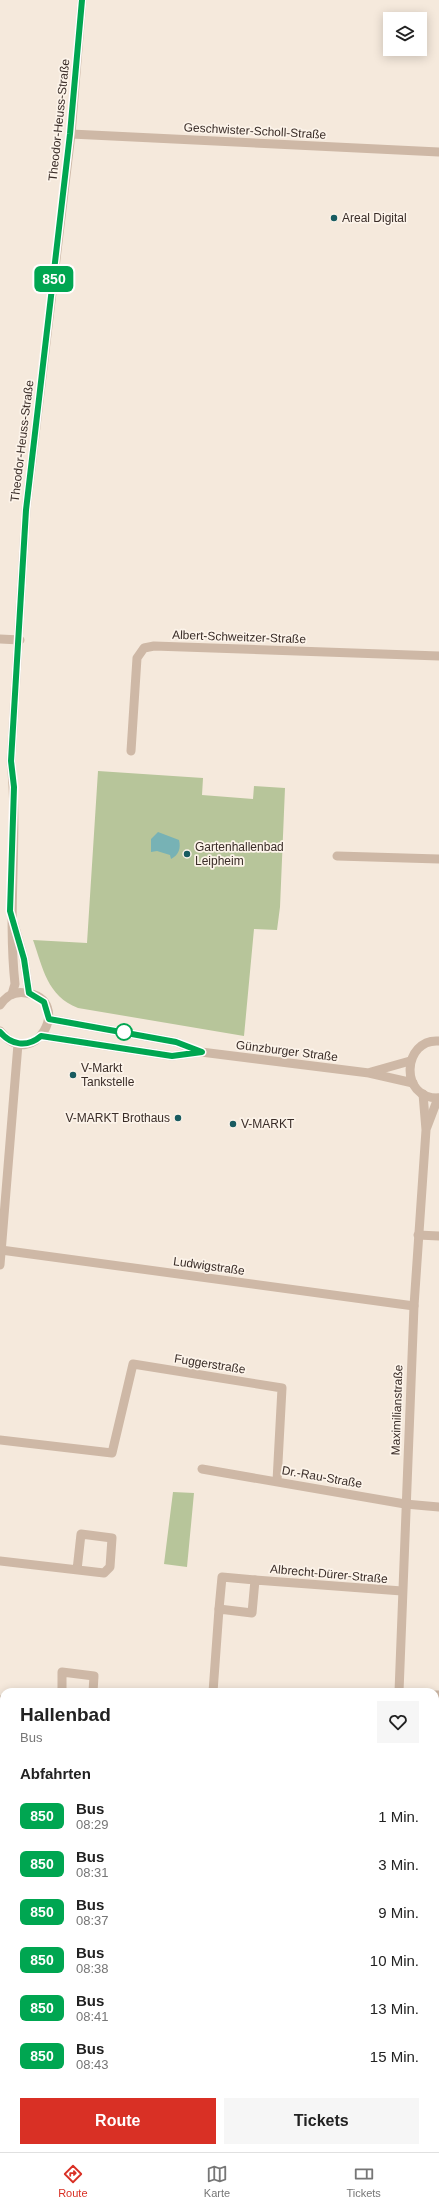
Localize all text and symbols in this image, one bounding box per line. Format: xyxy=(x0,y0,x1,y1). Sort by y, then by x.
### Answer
map controls xyxy=(383,12,427,56)
button: layers xyxy=(383,12,427,56)
street label: Theodor-Heuss-Straße xyxy=(46,58,72,182)
street label: Geschwister-Scholl-Straße xyxy=(183,120,327,142)
place label: Areal Digital xyxy=(342,211,407,225)
marker: Areal Digital xyxy=(329,213,339,223)
line badge: 850 xyxy=(31,266,77,292)
text: 850 xyxy=(42,271,66,287)
street label: Theodor-Heuss-Straße xyxy=(8,379,36,503)
street label: Albert-Schweitzer-Straße xyxy=(172,628,307,646)
place label: Gartenhallenbad Leipheim xyxy=(195,840,284,868)
marker: Gartenhallenbad Leipheim xyxy=(182,849,192,859)
unlabelled marker xyxy=(115,1023,133,1041)
street label: Günzburger Straße xyxy=(235,1038,339,1064)
place label: V-Markt Tankstelle xyxy=(81,1061,135,1089)
marker: V-Markt Tankstelle xyxy=(68,1070,78,1080)
place label: V-MARKT Brothaus xyxy=(66,1111,170,1125)
marker: V-MARKT Brothaus xyxy=(173,1113,183,1123)
place label: V-MARKT xyxy=(241,1117,295,1131)
marker: V-MARKT xyxy=(228,1119,238,1129)
street label: Ludwigstraße xyxy=(172,1254,246,1278)
street label: Fuggerstraße xyxy=(173,1351,247,1377)
street label: Maximilianstraße xyxy=(388,1364,406,1456)
street label: Dr.-Rau-Straße xyxy=(281,1463,364,1491)
street label: Albrecht-Dürer-Straße xyxy=(270,1562,389,1586)
button: heart xyxy=(377,1701,419,1743)
text: Hallenbad xyxy=(20,1704,111,1725)
text: Bus xyxy=(20,1730,42,1745)
text: Abfahrten xyxy=(20,1765,91,1782)
text: Bus xyxy=(76,1800,104,1817)
text: 850 xyxy=(30,1808,54,1824)
text: 1 Min. xyxy=(378,1808,419,1825)
text: 08:29 xyxy=(76,1817,109,1832)
text: Bus xyxy=(76,1848,104,1865)
text: 850 xyxy=(30,1856,54,1872)
text: 3 Min. xyxy=(378,1856,419,1873)
text: 08:31 xyxy=(76,1865,109,1880)
text: Bus xyxy=(76,1896,104,1913)
text: 850 xyxy=(30,1904,54,1920)
text: 9 Min. xyxy=(378,1904,419,1921)
text: 08:37 xyxy=(76,1913,109,1928)
text: Bus xyxy=(76,1944,104,1961)
text: 850 xyxy=(30,1952,54,1968)
text: 10 Min. xyxy=(370,1952,419,1969)
text: 08:38 xyxy=(76,1961,109,1976)
text: Bus xyxy=(76,1992,104,2009)
text: 850 xyxy=(30,2000,54,2016)
text: 13 Min. xyxy=(370,2000,419,2017)
text: 08:41 xyxy=(76,2009,109,2024)
text: Bus xyxy=(76,2040,104,2057)
text: 850 xyxy=(30,2048,54,2064)
text: 15 Min. xyxy=(370,2048,419,2065)
text: 08:43 xyxy=(76,2057,109,2072)
button: Route xyxy=(20,2098,216,2144)
button: Tickets xyxy=(224,2098,419,2144)
tab: Route xyxy=(58,2163,88,2199)
tab: Karte xyxy=(204,2163,230,2199)
tab: Tickets xyxy=(346,2163,381,2199)

